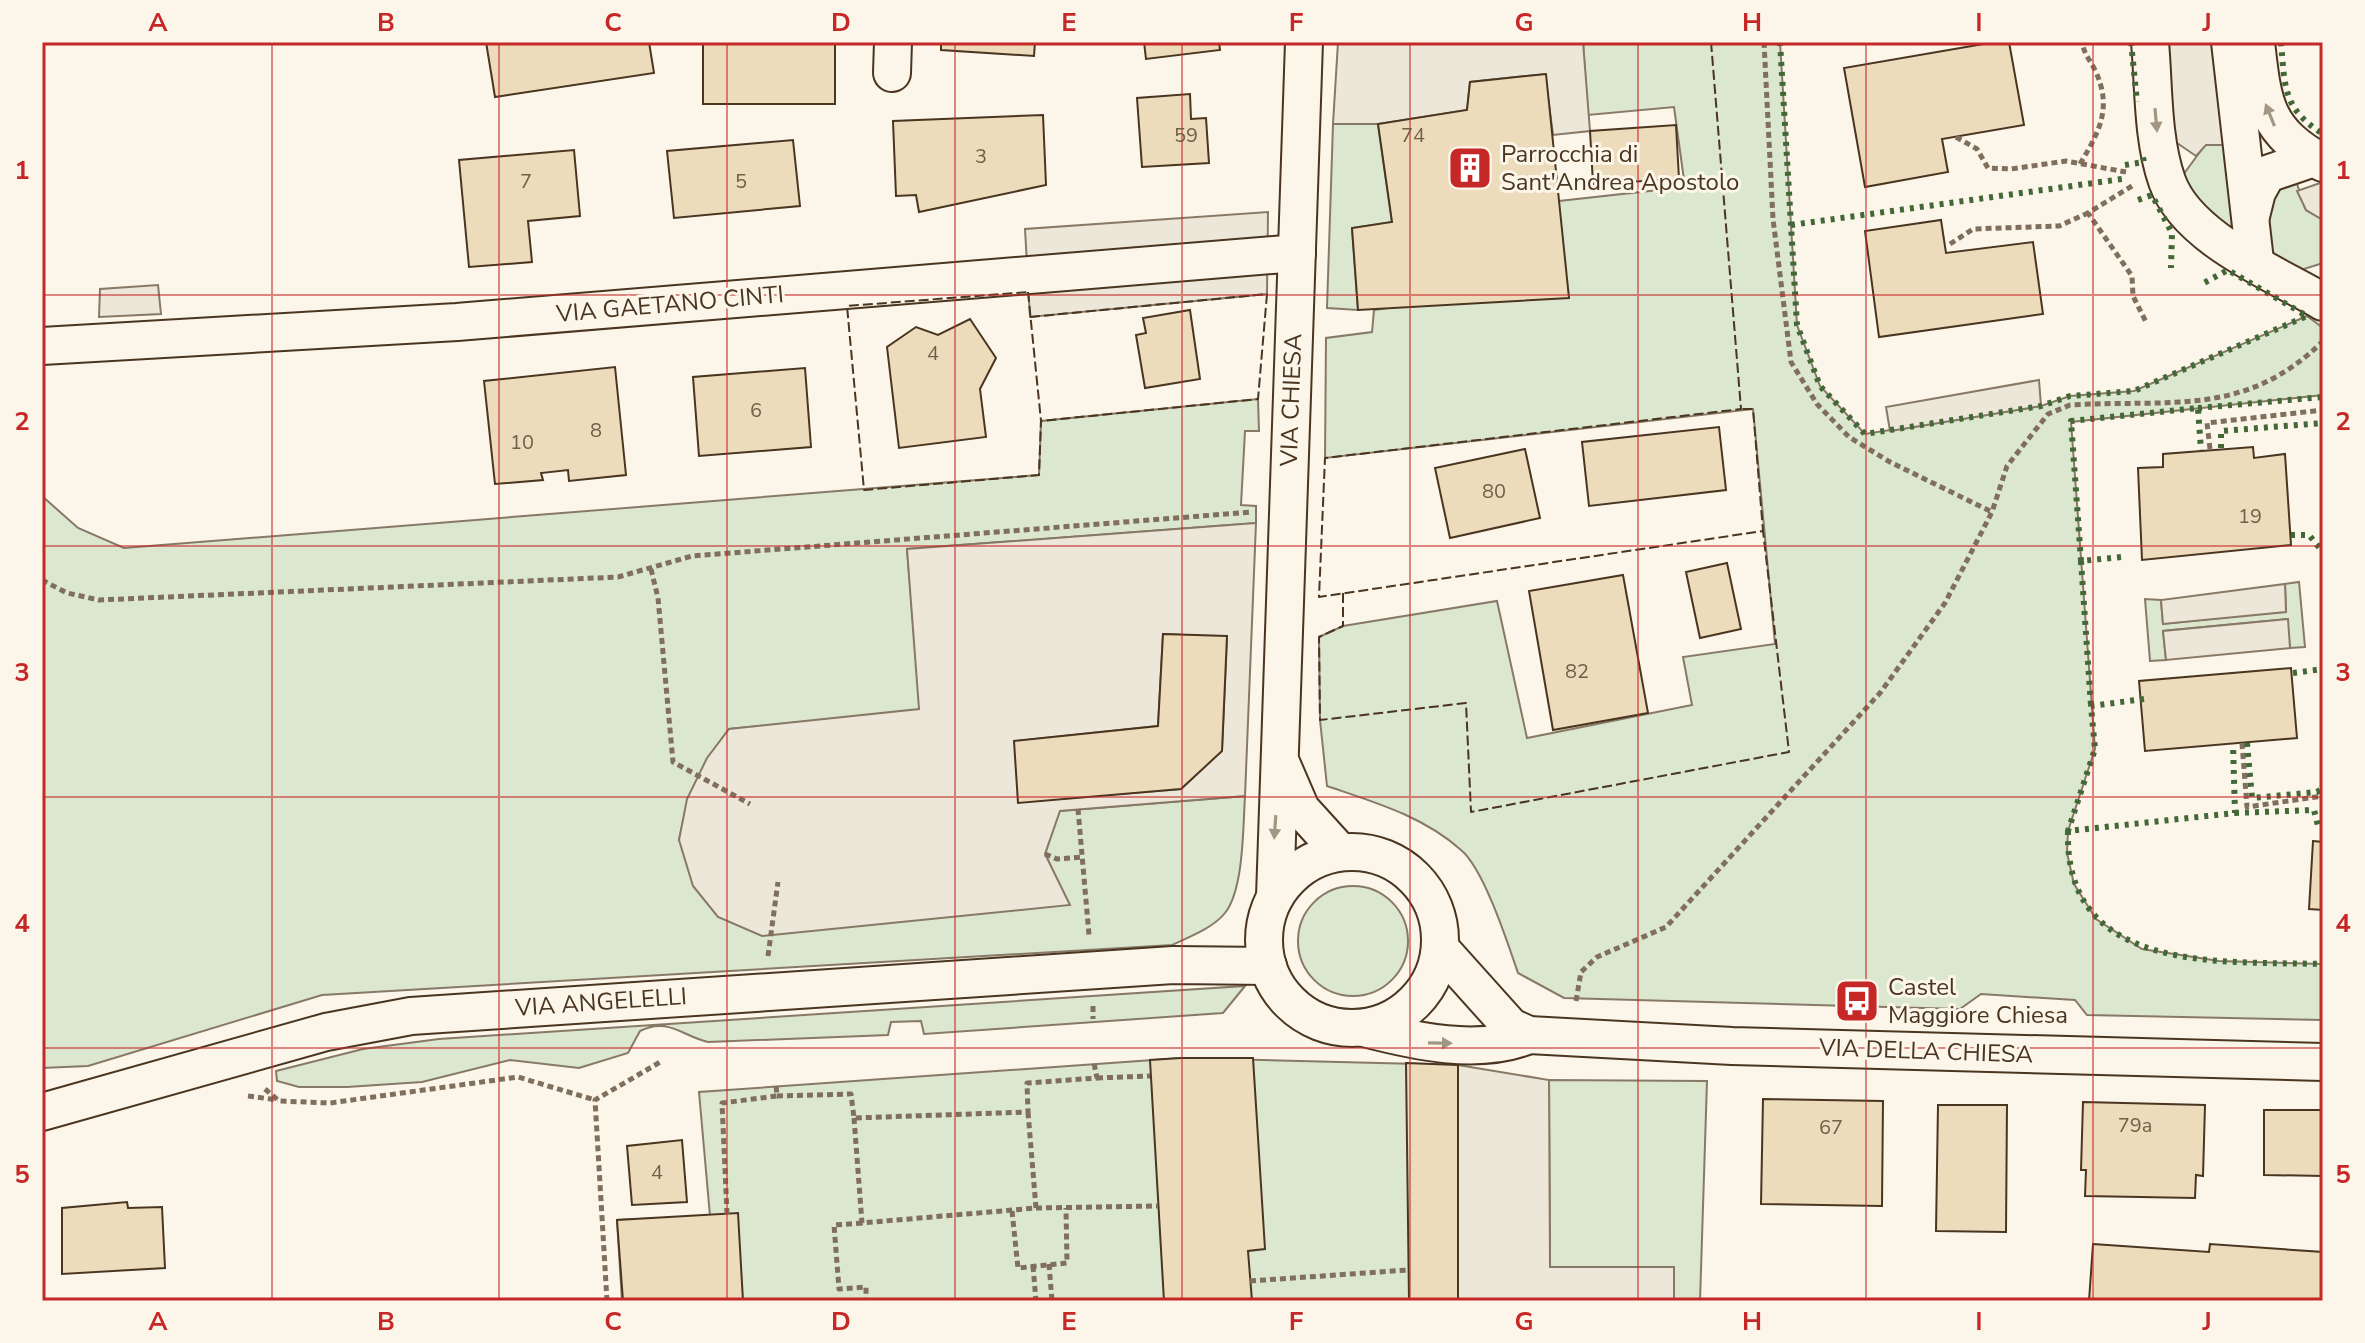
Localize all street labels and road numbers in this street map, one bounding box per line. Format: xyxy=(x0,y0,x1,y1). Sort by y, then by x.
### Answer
street label: VIA GAETANO CINTI xyxy=(554,278,785,330)
street label: VIA CHIESA xyxy=(1273,333,1309,468)
street label: VIA ANGELELLI xyxy=(513,980,688,1024)
street label: VIA DELLA CHIESA xyxy=(1818,1031,2034,1071)

